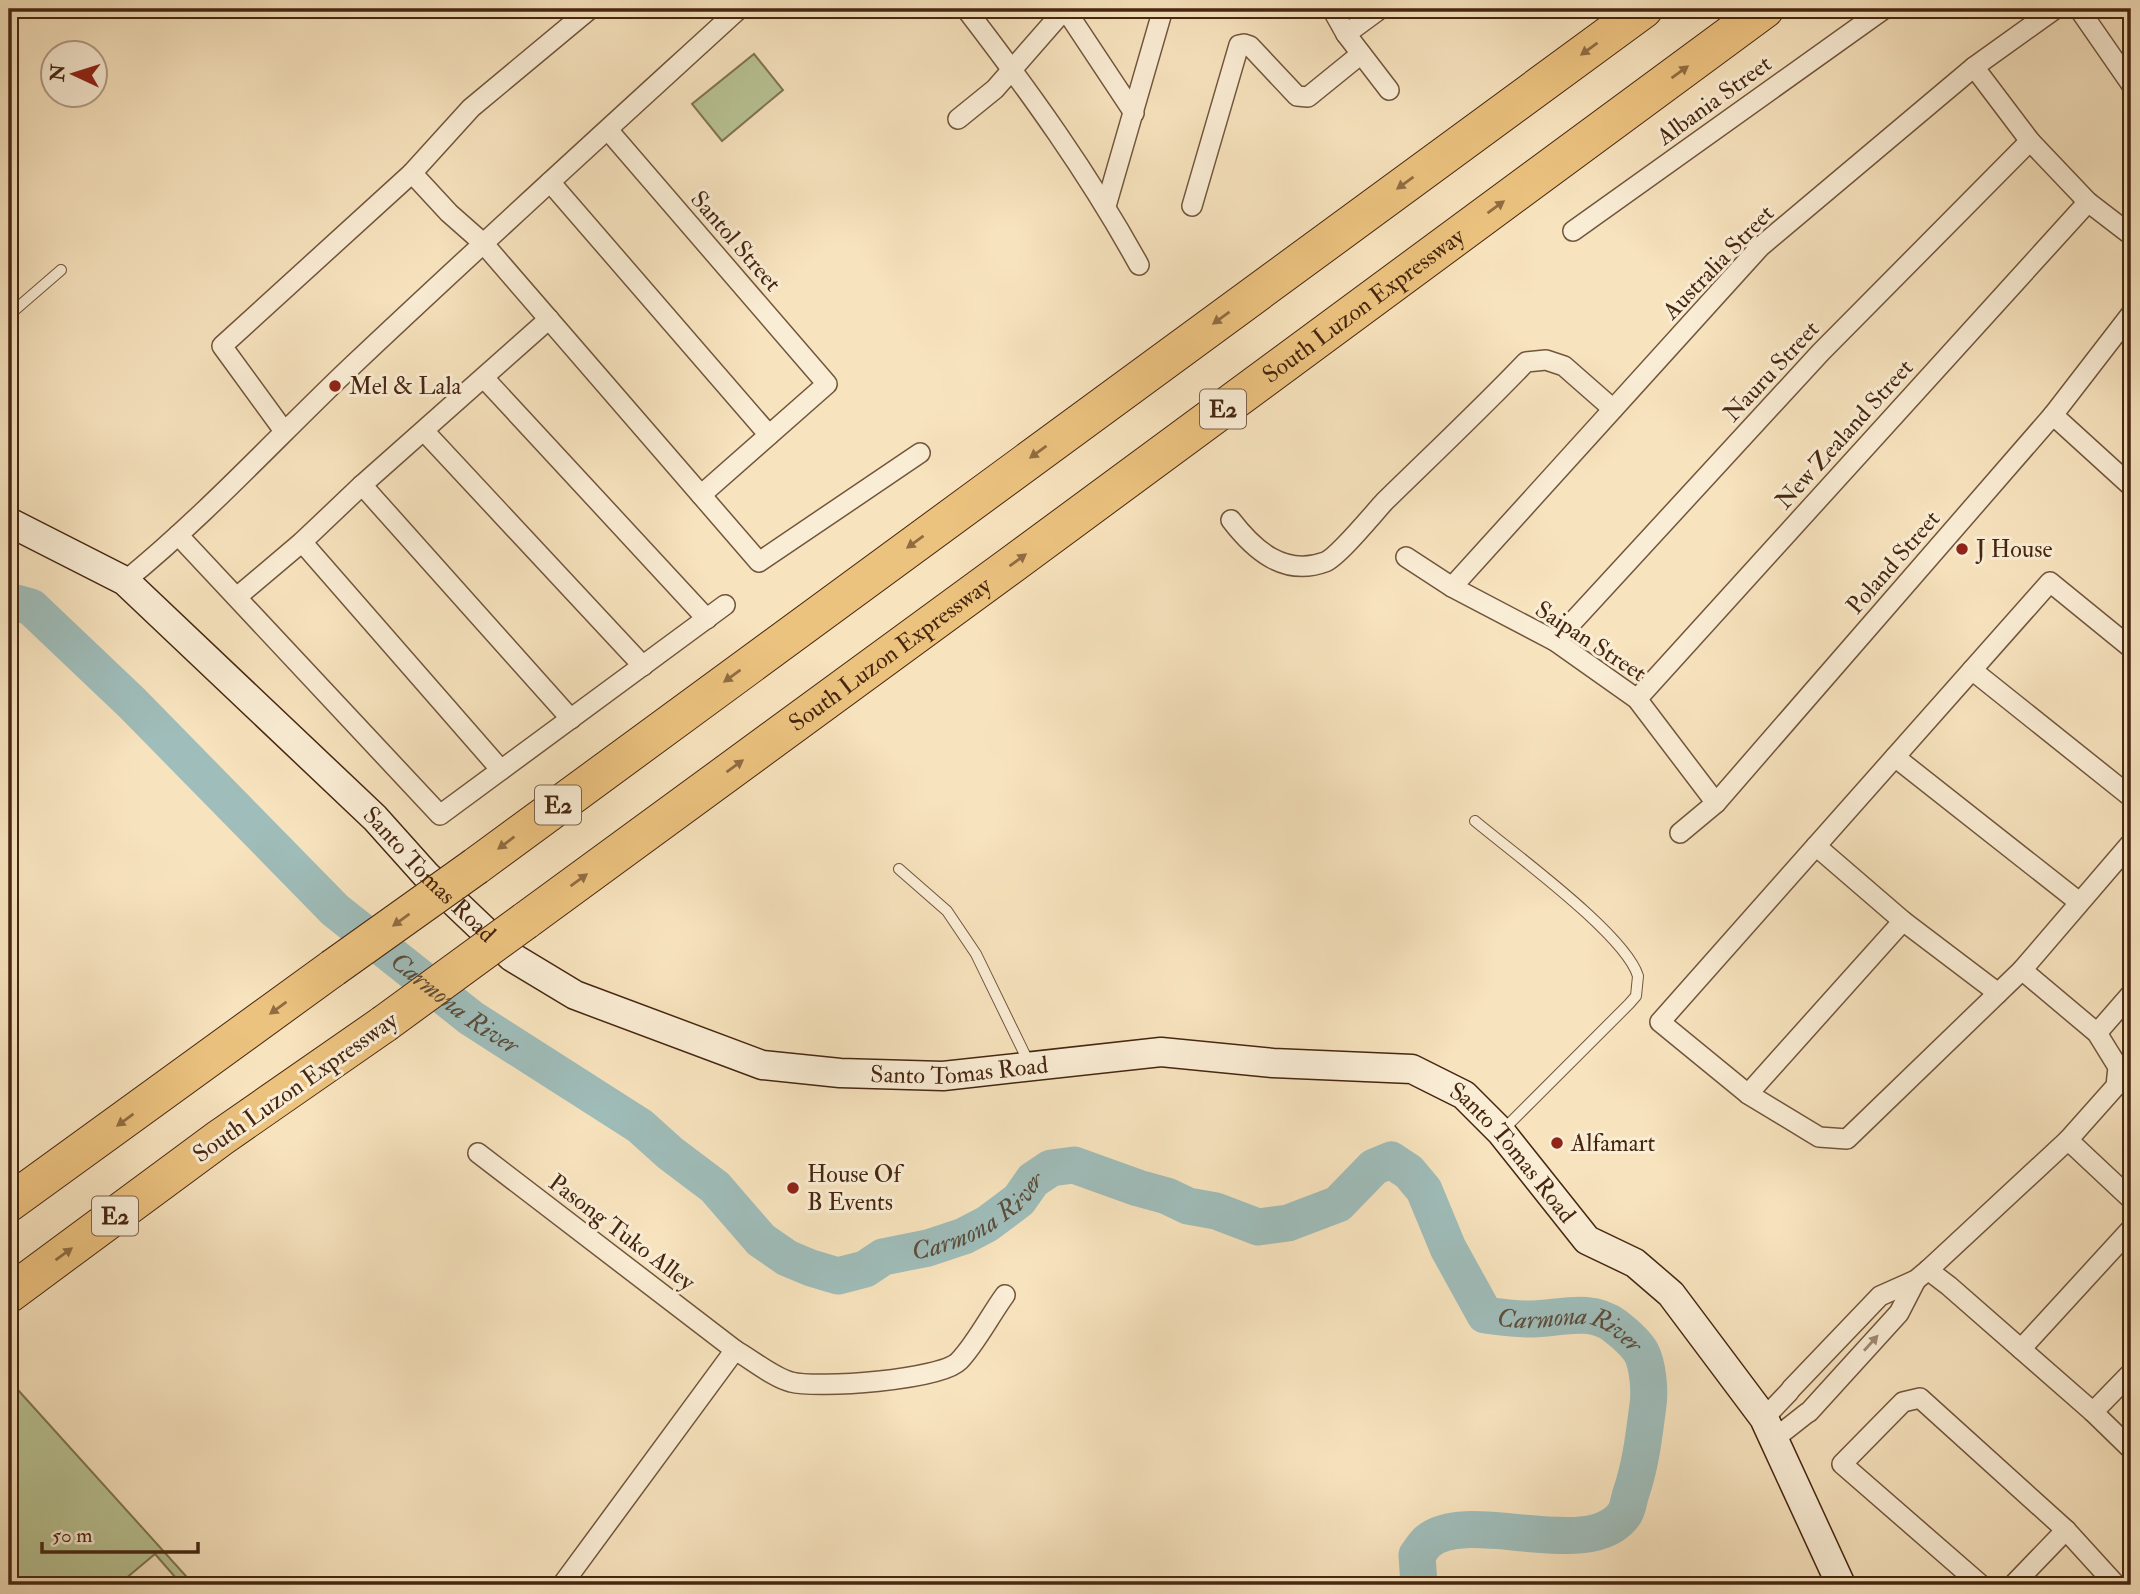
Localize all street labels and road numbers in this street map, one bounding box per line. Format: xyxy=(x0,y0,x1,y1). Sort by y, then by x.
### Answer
street label: Albania Street xyxy=(1650,48,1778,153)
street label: Santol Street xyxy=(683,185,788,298)
street label: Australia Street xyxy=(1655,198,1781,327)
street label: South Luzon Expressway xyxy=(1256,221,1471,391)
street label: Nauru Street xyxy=(1717,314,1826,429)
street label: New Zealand Street xyxy=(1769,353,1920,516)
road number: E2 xyxy=(1200,390,1246,428)
street label: Poland Street xyxy=(1840,504,1947,621)
street label: South Luzon Expressway xyxy=(783,570,998,739)
street label: Saipan Street xyxy=(1529,594,1653,689)
road number: E2 xyxy=(535,786,581,824)
street label: Santo Tomas Road xyxy=(356,800,502,949)
street label: South Luzon Expressway xyxy=(187,1005,404,1170)
street label: Santo Tomas Road xyxy=(870,1050,1050,1092)
street label: Santo Tomas Road xyxy=(1445,1075,1583,1230)
street label: Pasong Tuko Alley xyxy=(542,1167,702,1298)
road number: E2 xyxy=(92,1196,138,1236)

